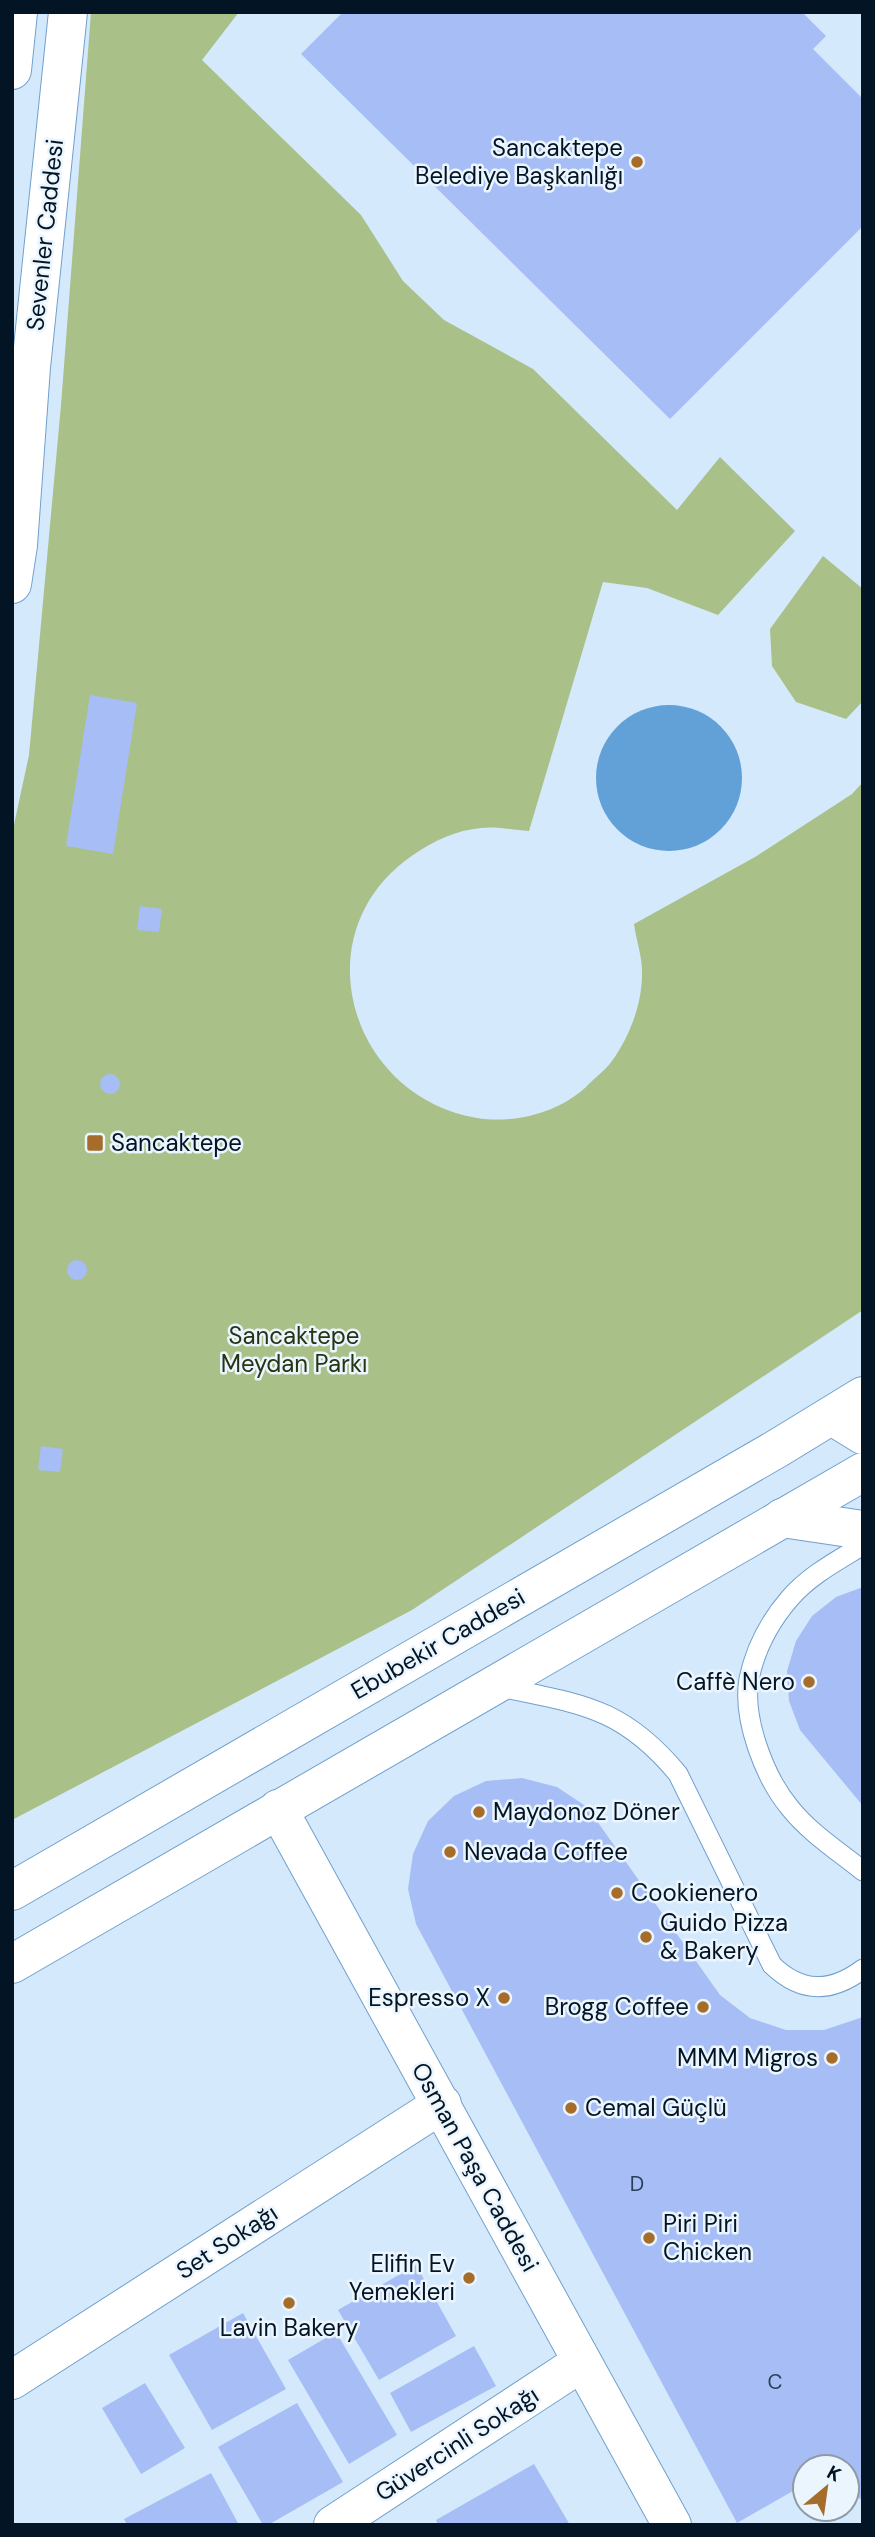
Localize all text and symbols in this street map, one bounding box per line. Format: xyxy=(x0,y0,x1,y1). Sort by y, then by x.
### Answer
place label: Sancaktepe Belediye Başkanlığı xyxy=(415,132,623,191)
street label: Sevenler Caddesi xyxy=(19,138,70,332)
marker: Sancaktepe Belediye Başkanlığı xyxy=(629,154,645,170)
place label: Sancaktepe xyxy=(111,1127,242,1158)
marker: Sancaktepe xyxy=(85,1133,105,1153)
park label: Sancaktepe Meydan Parkı xyxy=(221,1320,367,1379)
street label: Ebubekir Caddesi xyxy=(345,1581,530,1706)
place label: Caffè Nero xyxy=(676,1666,795,1697)
marker: Caffè Nero xyxy=(801,1674,817,1690)
place label: Maydonoz Döner xyxy=(493,1796,680,1827)
marker: Maydonoz Döner xyxy=(471,1804,487,1820)
place label: Nevada Coffee xyxy=(464,1836,628,1867)
marker: Nevada Coffee xyxy=(442,1844,458,1860)
place label: Cookienero xyxy=(631,1877,758,1908)
marker: Cookienero xyxy=(609,1885,625,1901)
place label: Guido Pizza & Bakery xyxy=(660,1907,788,1966)
marker: Guido Pizza & Bakery xyxy=(638,1929,654,1945)
place label: Espresso X xyxy=(368,1982,490,2013)
marker: Espresso X xyxy=(496,1990,512,2006)
place label: Brogg Coffee xyxy=(545,1991,689,2022)
marker: Brogg Coffee xyxy=(695,1999,711,2015)
place label: MMM Migros xyxy=(677,2042,818,2073)
marker: MMM Migros xyxy=(824,2050,840,2066)
street label: Osman Paşa Caddesi xyxy=(405,2057,546,2277)
place label: Cemal Güçlü xyxy=(585,2092,727,2123)
marker: Cemal Güçlü xyxy=(563,2100,579,2116)
house number: D xyxy=(630,2170,644,2198)
street label: Set Sokağı xyxy=(170,2197,283,2286)
place label: Piri Piri Chicken xyxy=(663,2208,752,2267)
marker: Piri Piri Chicken xyxy=(641,2230,657,2246)
place label: Elifin Ev Yemekleri xyxy=(349,2248,455,2307)
marker: Elifin Ev Yemekleri xyxy=(461,2270,477,2286)
marker: Lavin Bakery xyxy=(281,2295,297,2311)
place label: Lavin Bakery xyxy=(220,2312,358,2343)
house number: C xyxy=(767,2368,783,2396)
street label: Güvercinli Sokağı xyxy=(369,2379,544,2508)
north arrow xyxy=(791,2453,861,2523)
text: K xyxy=(823,2460,845,2488)

